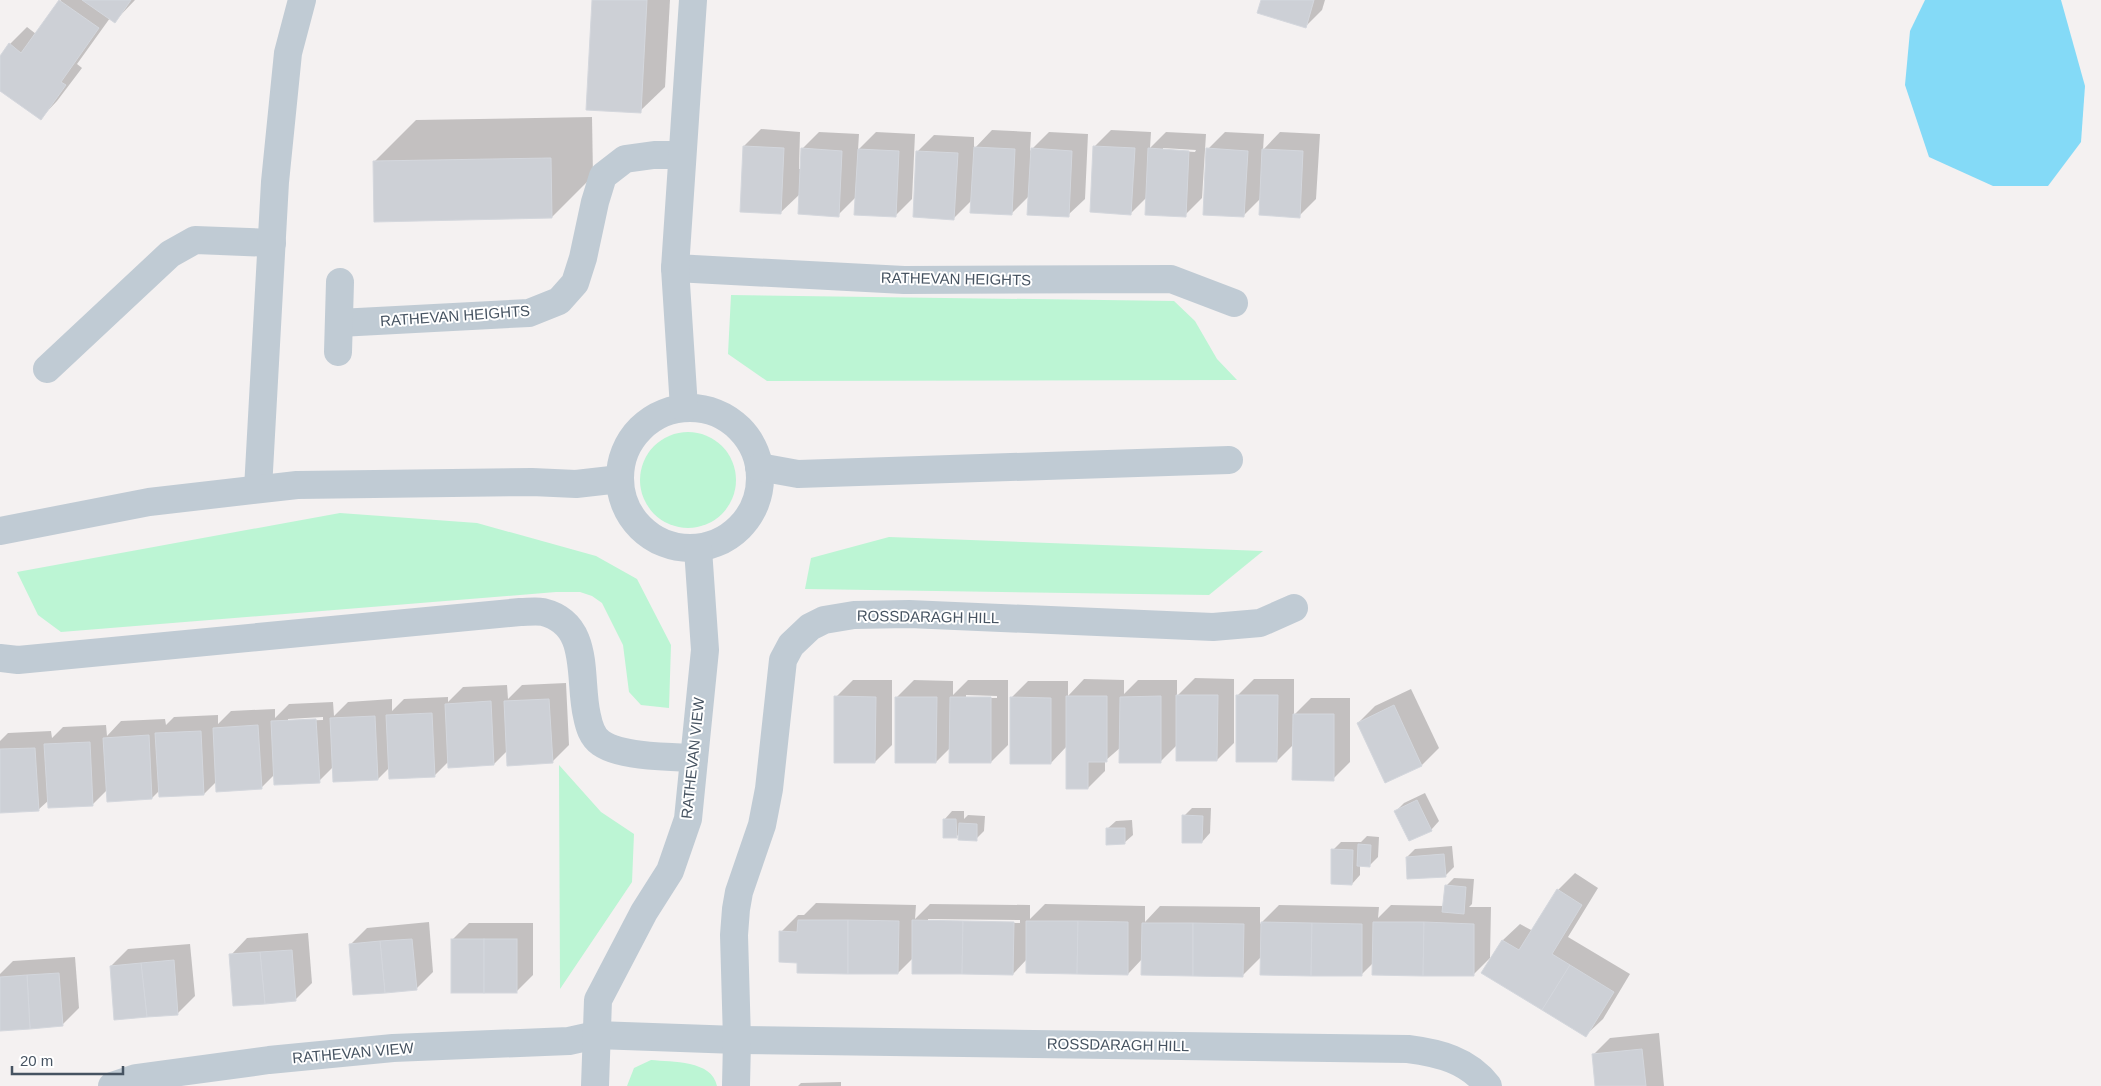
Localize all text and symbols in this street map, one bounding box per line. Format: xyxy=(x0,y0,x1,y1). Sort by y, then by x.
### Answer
street label: RATHEVAN HEIGHTS xyxy=(881,269,1031,288)
street label: RATHEVAN HEIGHTS xyxy=(379,302,531,329)
street label: ROSSDARAGH HILL xyxy=(857,607,999,626)
street label: RATHEVAN VIEW xyxy=(678,696,707,819)
street label: ROSSDARAGH HILL xyxy=(1047,1035,1189,1054)
street label: RATHEVAN VIEW xyxy=(291,1039,415,1066)
scale bar xyxy=(12,1044,124,1076)
text: 20 m xyxy=(20,1052,53,1069)

